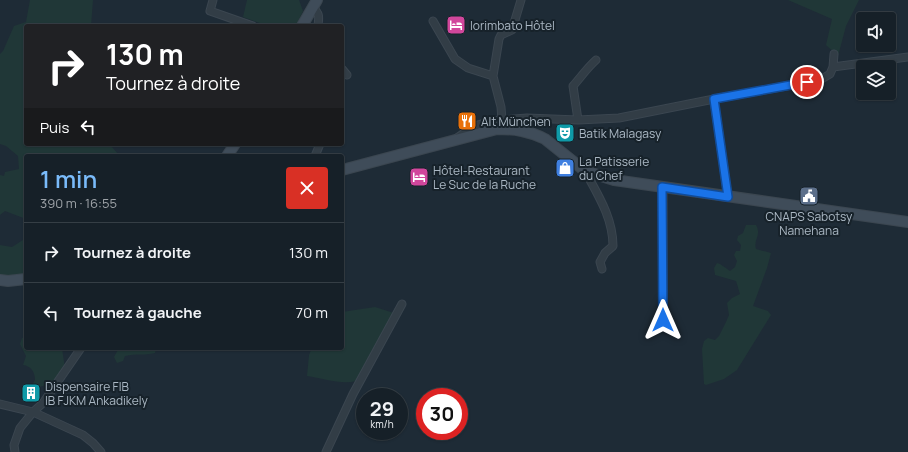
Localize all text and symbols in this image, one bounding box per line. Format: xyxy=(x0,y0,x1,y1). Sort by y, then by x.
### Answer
map controls xyxy=(856,12,896,100)
button: sound xyxy=(856,12,896,52)
hotel icon: Iorimbato Hôtel xyxy=(445,14,467,36)
place label: Iorimbato Hôtel xyxy=(470,17,555,34)
text: 130 m xyxy=(106,35,184,73)
icon: right xyxy=(40,40,92,92)
button: layers xyxy=(856,60,896,100)
pin xyxy=(790,65,824,99)
text: Tournez à droite xyxy=(106,71,240,95)
icon: arrive xyxy=(796,71,818,93)
restaurant icon: Alt München xyxy=(456,110,478,132)
place label: Alt München xyxy=(481,113,551,130)
icon: left xyxy=(77,116,99,138)
text: Puis xyxy=(40,117,69,138)
theatre icon: Batik Malagasy xyxy=(554,122,576,144)
place label: Batik Malagasy xyxy=(579,125,662,142)
place label: La Patisserie du Chef xyxy=(579,153,649,184)
shop icon: La Patisserie du Chef xyxy=(554,157,576,179)
text: 1 min xyxy=(40,162,97,195)
place label: Hôtel-Restaurant Le Suc de la Ruche xyxy=(433,162,536,193)
hotel icon: Hôtel-Restaurant Le Suc de la Ruche xyxy=(408,166,430,188)
button: close xyxy=(286,167,328,209)
public building icon: CNAPS Sabotsy Namehana xyxy=(798,185,820,207)
text: 390 m · 16:55 xyxy=(40,194,117,212)
place label: CNAPS Sabotsy Namehana xyxy=(766,208,853,239)
icon: right xyxy=(40,242,62,264)
text: Tournez à droite xyxy=(74,242,191,263)
text: 130 m xyxy=(289,242,328,263)
position arrow xyxy=(642,299,684,341)
icon: left xyxy=(40,302,62,324)
text: Tournez à gauche xyxy=(74,302,202,323)
text: 70 m xyxy=(296,302,328,323)
place label: Dispensaire FIB IB FJKM Ankadikely xyxy=(45,378,148,409)
building icon: Dispensaire FIB IB FJKM Ankadikely xyxy=(20,382,42,404)
speed limit sign: 30 xyxy=(416,388,468,440)
text: 29 xyxy=(370,395,394,422)
text: km/h xyxy=(370,417,394,431)

